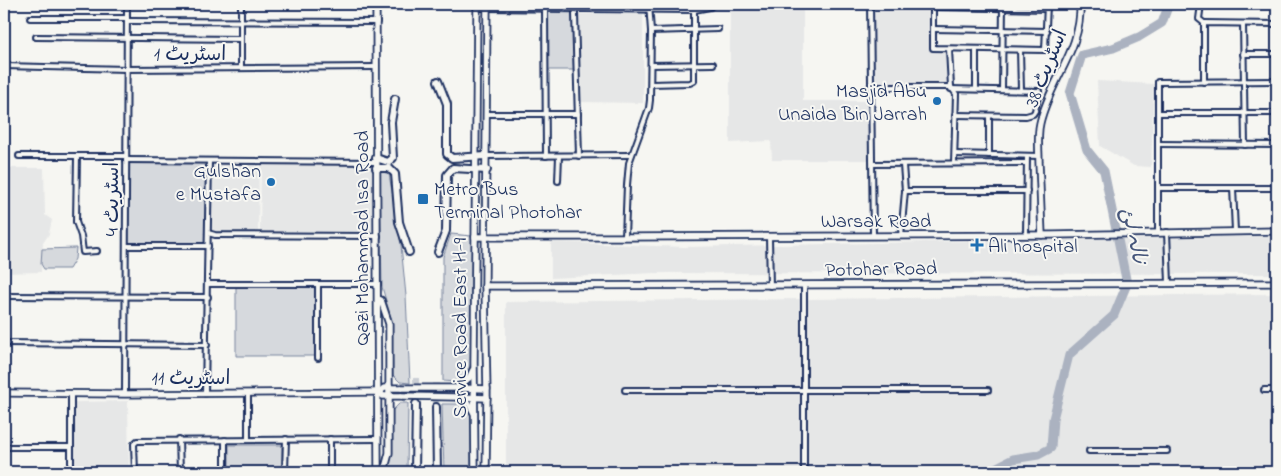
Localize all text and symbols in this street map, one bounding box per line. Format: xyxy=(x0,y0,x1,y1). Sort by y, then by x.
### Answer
street label: اسٹریٹ 38 xyxy=(1019,26,1076,112)
street label: اسٹریٹ 1 xyxy=(154,41,226,70)
place label: Masjid Abu Unaida Bin Jarrah xyxy=(778,78,927,130)
marker: Masjid Abu Unaida Bin Jarrah xyxy=(931,95,943,107)
street label: Qazi Mohammad Isa Road xyxy=(349,130,378,346)
place label: Gulshan e Mustafa xyxy=(176,158,261,210)
street label: اسٹریٹ 4 xyxy=(99,162,128,236)
marker: Gulshan e Mustafa xyxy=(265,176,277,188)
place label: Metro Bus Terminal Photohar xyxy=(434,176,583,228)
marker: Metro Bus Terminal Photohar xyxy=(416,192,430,206)
water label: نالہ لئ xyxy=(1112,205,1154,269)
street label: Warsak Road xyxy=(821,208,931,237)
place label: Ali hospital xyxy=(988,233,1078,262)
street label: Service Road East H-9 xyxy=(447,238,476,418)
marker: Ali hospital xyxy=(970,238,984,252)
street label: Potohar Road xyxy=(825,255,937,286)
street label: اسٹریٹ 11 xyxy=(152,365,230,394)

